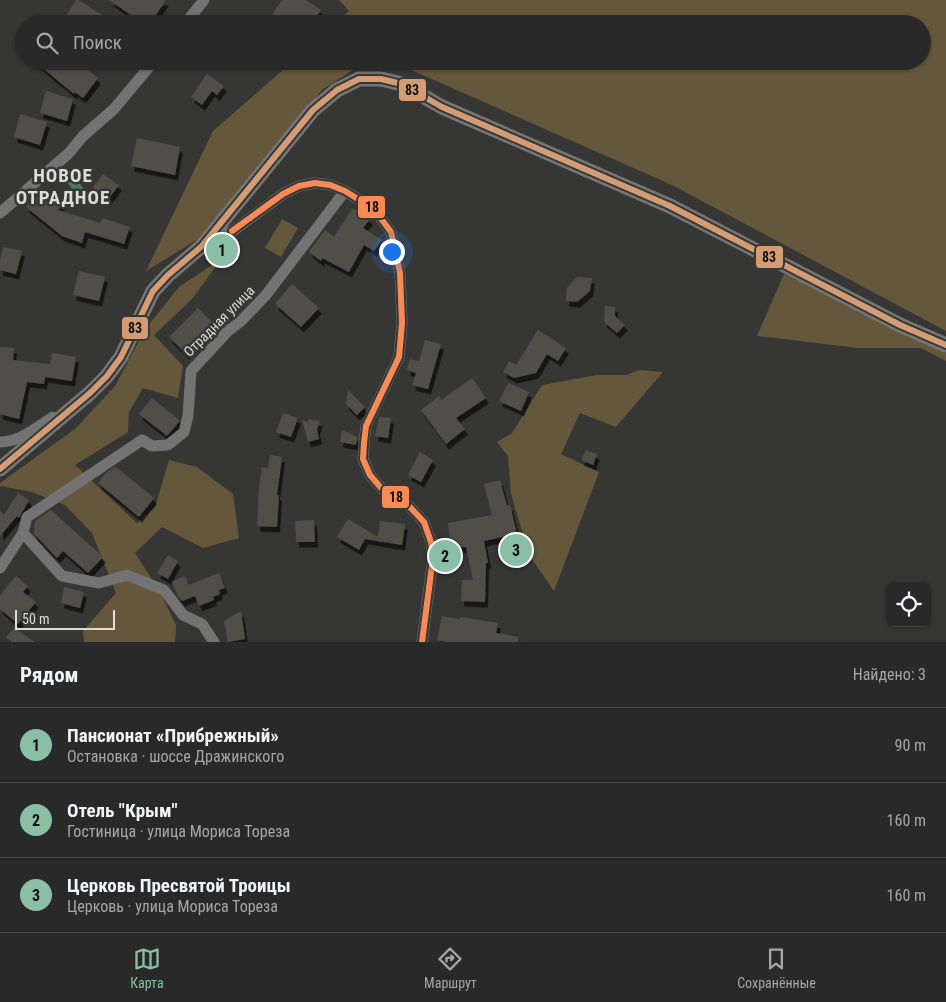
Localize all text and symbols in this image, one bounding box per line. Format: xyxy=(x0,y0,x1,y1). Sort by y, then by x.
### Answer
search box xyxy=(15,15,931,70)
icon: search xyxy=(33,29,61,57)
text: Поиск xyxy=(73,31,122,54)
line badge: 83 xyxy=(398,78,427,102)
text: 83 xyxy=(405,82,419,98)
district label: НОВОЕ ОТРАДНОЕ xyxy=(16,164,110,209)
line badge: 18 xyxy=(357,195,386,219)
text: 18 xyxy=(365,199,379,215)
pin: 1 xyxy=(206,231,238,269)
your location xyxy=(379,239,405,265)
line badge: 83 xyxy=(755,245,784,269)
text: 83 xyxy=(762,249,776,265)
street label: Отрадная улица xyxy=(180,282,258,360)
line badge: 83 xyxy=(121,316,149,340)
text: 83 xyxy=(128,320,142,336)
line badge: 18 xyxy=(381,485,410,509)
text: 18 xyxy=(389,489,403,505)
pin: 3 xyxy=(500,531,532,569)
pin: 2 xyxy=(429,537,461,575)
map controls xyxy=(886,582,931,627)
button: locate xyxy=(886,582,931,627)
scale bar xyxy=(15,607,115,630)
text: 50 m xyxy=(22,611,50,627)
text: Рядом xyxy=(20,663,79,687)
text: Найдено: 3 xyxy=(853,665,926,684)
text: Пансионат «Прибрежный» xyxy=(67,724,279,747)
text: 1 xyxy=(32,736,40,755)
text: 90 m xyxy=(894,736,926,755)
text: Остановка · шоссе Дражинского xyxy=(67,747,284,766)
text: Отель "Крым" xyxy=(67,799,178,822)
text: 2 xyxy=(32,811,40,830)
text: 160 m xyxy=(887,811,926,830)
text: Гостиница · улица Мориса Тореза xyxy=(67,822,290,841)
text: Церковь Пресвятой Троицы xyxy=(67,874,291,897)
text: 3 xyxy=(32,886,40,905)
text: 160 m xyxy=(887,886,926,905)
text: Церковь · улица Мориса Тореза xyxy=(67,897,278,916)
tab: Карта xyxy=(130,945,164,991)
tab: Маршрут xyxy=(424,945,477,991)
tab: Сохранённые xyxy=(737,945,816,991)

